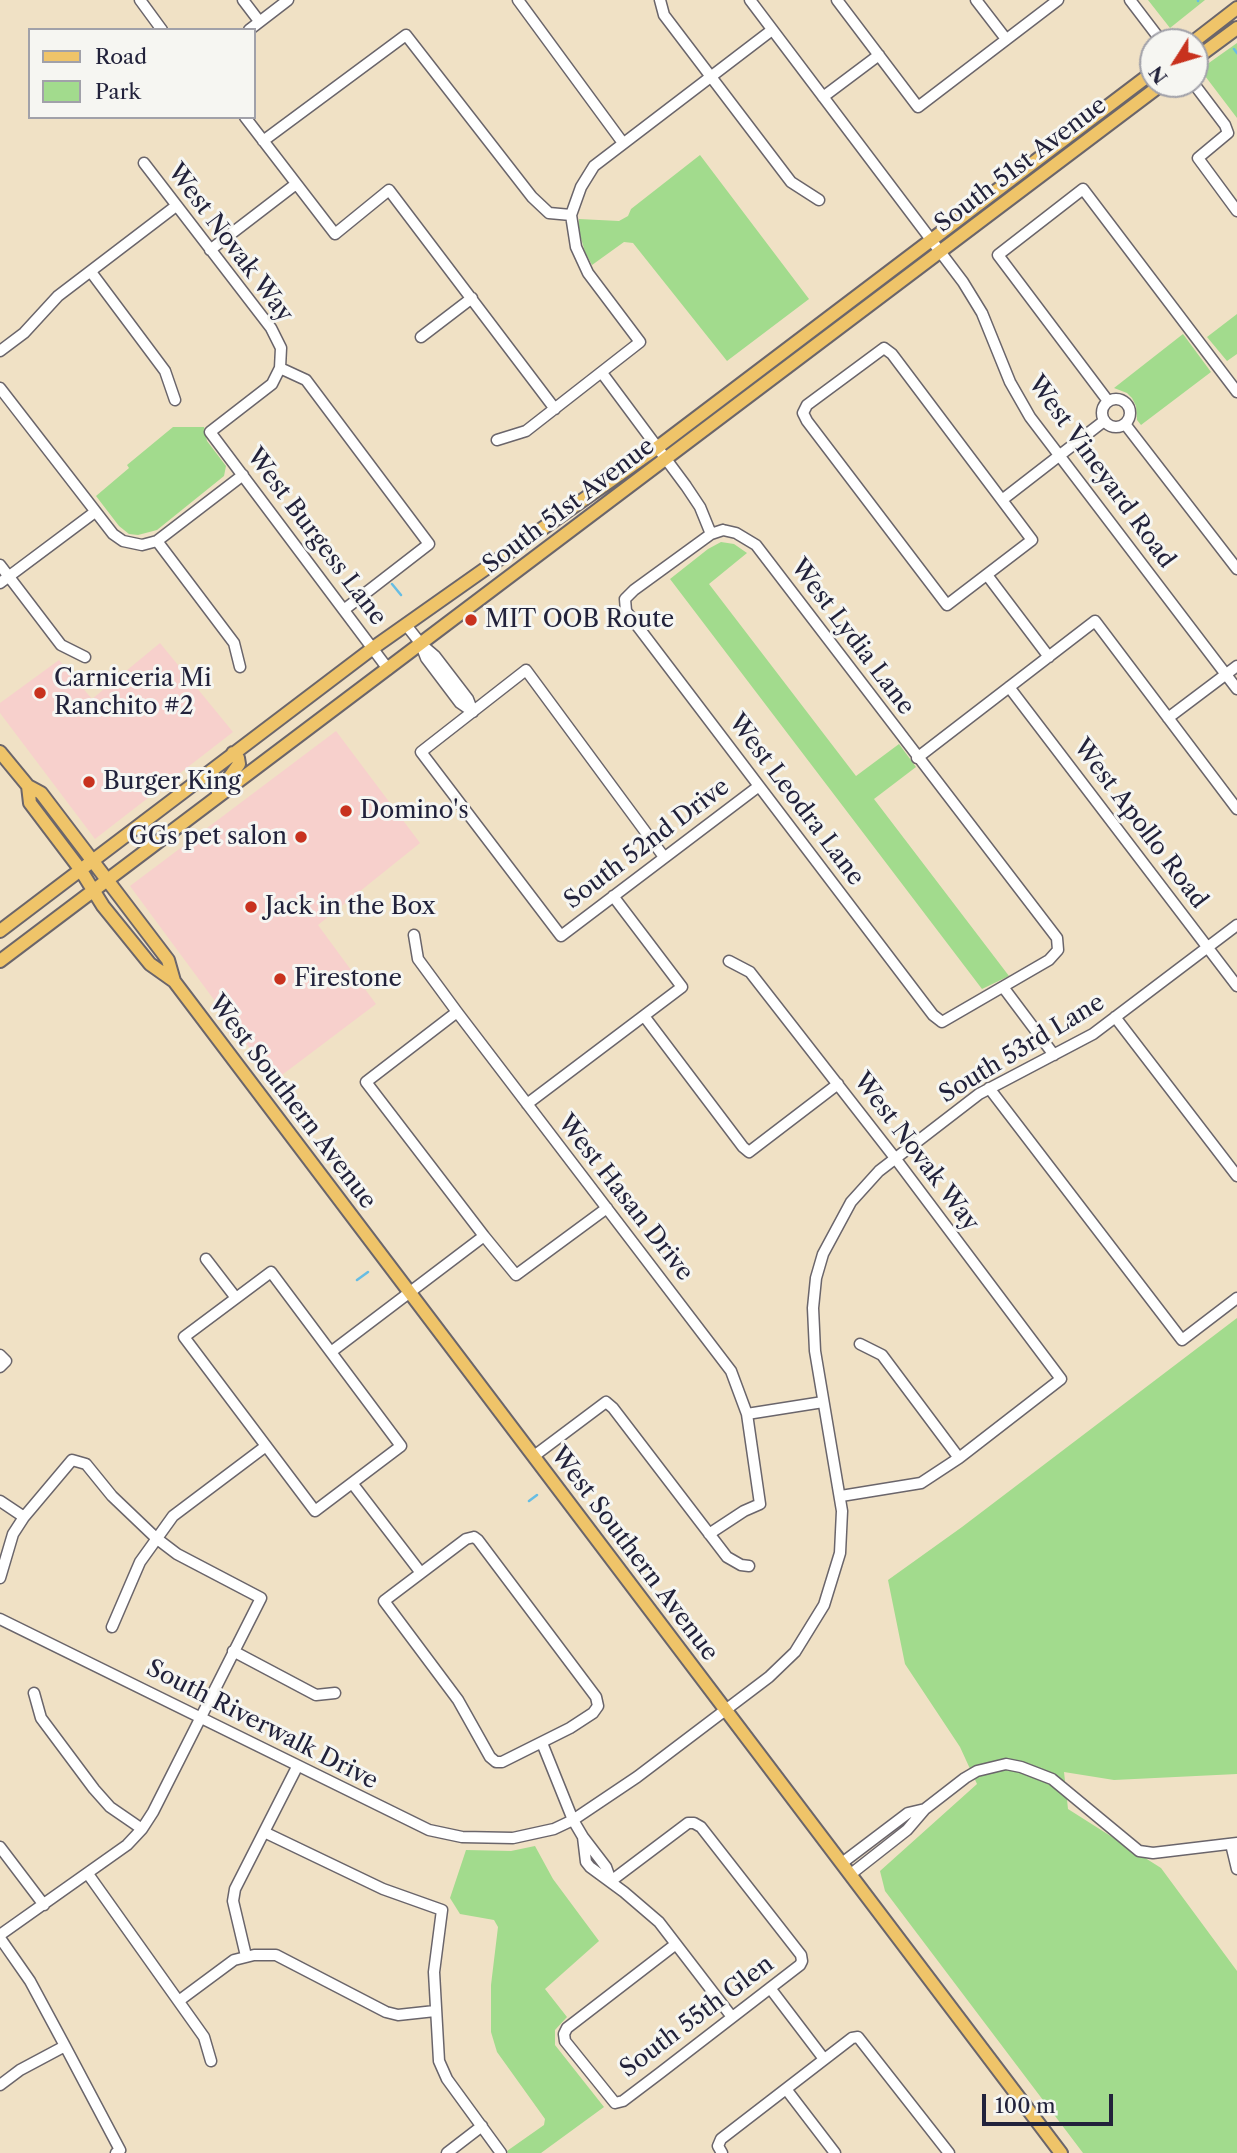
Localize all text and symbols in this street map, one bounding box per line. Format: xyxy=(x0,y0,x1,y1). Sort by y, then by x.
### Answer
legend xyxy=(28,28,256,119)
north arrow xyxy=(1139,28,1209,98)
text: Road xyxy=(95,44,147,69)
text: N xyxy=(1144,61,1173,88)
text: Park xyxy=(95,79,141,104)
street label: South 51st Avenue xyxy=(930,91,1112,239)
street label: West Novak Way xyxy=(161,158,299,328)
street label: West Vineyard Road xyxy=(1021,370,1181,574)
street label: South 51st Avenue xyxy=(478,432,660,580)
street label: West Burgess Lane xyxy=(240,443,392,631)
street label: West Lydia Lane xyxy=(784,553,920,721)
place label: MIT OOB Route xyxy=(485,606,674,634)
marker: MIT OOB Route xyxy=(463,612,479,628)
place label: Carniceria Mi Ranchito #2 xyxy=(54,665,212,721)
marker: Carniceria Mi Ranchito #2 xyxy=(32,685,48,701)
street label: West Leodra Lane xyxy=(722,709,870,891)
street label: West Apollo Road xyxy=(1067,734,1213,914)
place label: Burger King xyxy=(103,768,241,796)
street label: South 52nd Drive xyxy=(559,773,735,915)
marker: Burger King xyxy=(81,774,97,790)
place label: Domino's xyxy=(360,797,469,825)
marker: Domino's xyxy=(338,803,354,819)
place label: GGs pet salon xyxy=(128,823,287,851)
marker: GGs pet salon xyxy=(293,829,309,845)
place label: Jack in the Box xyxy=(265,893,436,921)
marker: Jack in the Box xyxy=(243,899,259,915)
place label: Firestone xyxy=(294,965,402,993)
marker: Firestone xyxy=(272,971,288,987)
street label: South 53rd Lane xyxy=(934,988,1110,1110)
street label: West Southern Avenue xyxy=(202,989,382,1215)
street label: West Novak Way xyxy=(847,1067,985,1237)
street label: West Hasan Drive xyxy=(551,1109,699,1287)
street label: West Southern Avenue xyxy=(544,1441,724,1667)
street label: South Riverwalk Drive xyxy=(141,1654,383,1796)
street label: South 55th Glen xyxy=(615,1950,779,2084)
scale bar xyxy=(985,2080,1116,2124)
text: 100 m xyxy=(995,2093,1056,2118)

